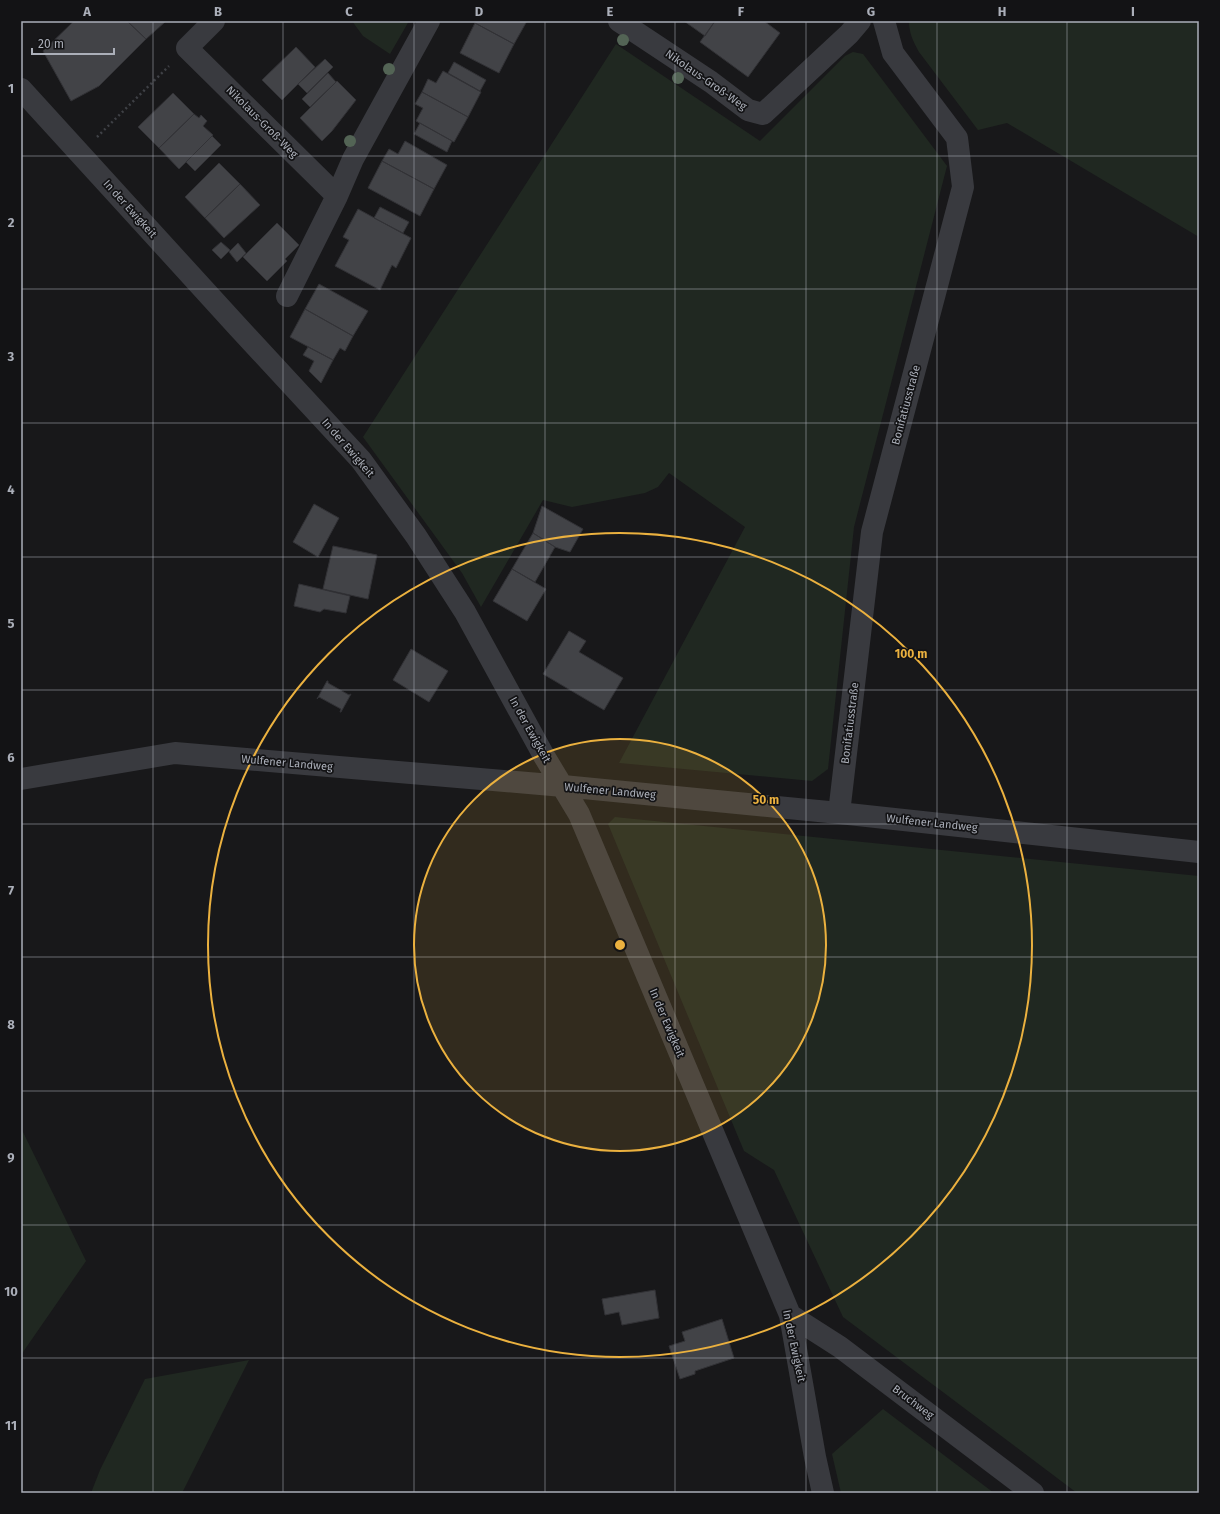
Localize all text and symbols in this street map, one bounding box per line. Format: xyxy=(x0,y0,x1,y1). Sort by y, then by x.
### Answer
text: A xyxy=(82,4,91,19)
text: B xyxy=(214,4,222,19)
text: C xyxy=(345,4,353,19)
text: D xyxy=(475,4,484,19)
text: E xyxy=(607,4,614,19)
text: F xyxy=(738,4,745,19)
text: G xyxy=(867,4,875,19)
text: H xyxy=(998,4,1006,19)
text: I xyxy=(1131,4,1135,19)
scale bar xyxy=(32,30,114,56)
text: 20 m xyxy=(38,37,64,51)
street label: Nikolaus-Groß-Weg xyxy=(663,47,749,113)
text: 1 xyxy=(8,81,14,96)
street label: Nikolaus-Groß-Weg xyxy=(223,83,301,161)
street label: In der Ewigkeit xyxy=(101,177,159,241)
text: 2 xyxy=(8,215,15,230)
text: 3 xyxy=(7,349,15,364)
street label: Bonifatiusstraße xyxy=(889,364,923,446)
street label: In der Ewigkeit xyxy=(319,416,377,480)
text: 4 xyxy=(7,482,15,497)
text: 5 xyxy=(8,616,15,631)
text: 100 m xyxy=(895,647,927,661)
street label: Bonifatiusstraße xyxy=(839,681,861,765)
street label: In der Ewigkeit xyxy=(507,695,553,765)
text: 6 xyxy=(7,750,15,765)
street label: Wulfener Landweg xyxy=(241,753,334,773)
street label: Wulfener Landweg xyxy=(564,781,657,801)
text: 50 m xyxy=(753,793,779,807)
street label: Wulfener Landweg xyxy=(886,812,979,834)
text: 7 xyxy=(8,883,14,898)
centre of rings xyxy=(613,938,627,952)
street label: In der Ewigkeit xyxy=(647,987,687,1059)
text: 8 xyxy=(7,1017,15,1032)
text: 9 xyxy=(7,1150,15,1165)
text: 10 xyxy=(4,1284,18,1299)
street label: In der Ewigkeit xyxy=(780,1309,808,1383)
street label: Bruchweg xyxy=(890,1382,937,1422)
text: 11 xyxy=(5,1418,17,1433)

